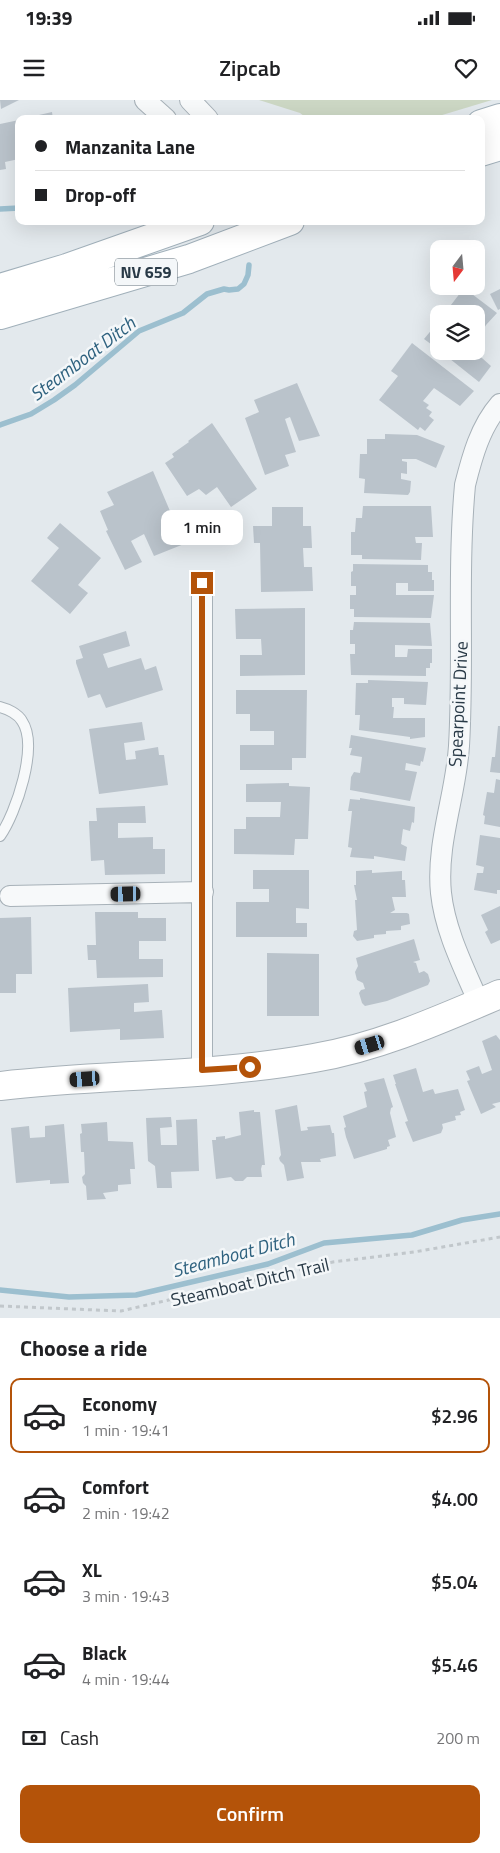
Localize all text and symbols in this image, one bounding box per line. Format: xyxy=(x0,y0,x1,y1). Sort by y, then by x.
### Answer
text: 19:39 xyxy=(25,3,72,32)
text: Zipcab xyxy=(219,51,281,85)
icon: menu xyxy=(20,54,48,82)
icon: heart xyxy=(452,54,480,82)
text: Manzanita Lane xyxy=(65,132,195,161)
text: Drop-off xyxy=(65,180,136,209)
north arrow xyxy=(430,240,485,295)
map controls xyxy=(430,240,485,360)
road number: NV 659 xyxy=(115,258,177,286)
button: layers xyxy=(430,305,485,360)
water label: Steamboat Ditch xyxy=(23,308,141,407)
callout: 1 min xyxy=(161,510,243,546)
text: 1 min xyxy=(183,515,221,539)
route end xyxy=(191,572,213,594)
street label: Spearpoint Drive xyxy=(441,640,475,768)
car xyxy=(110,886,141,902)
car xyxy=(353,1033,386,1057)
route start xyxy=(239,1056,261,1078)
car xyxy=(69,1070,100,1088)
water label: Steamboat Ditch xyxy=(169,1224,298,1284)
street label: Steamboat Ditch Trail xyxy=(168,1251,332,1313)
text: Choose a ride xyxy=(20,1331,147,1365)
text: Economy xyxy=(82,1389,157,1418)
icon: car xyxy=(22,1393,67,1438)
text: $2.96 xyxy=(431,1401,478,1430)
text: 1 min · 19:41 xyxy=(82,1418,170,1442)
text: Comfort xyxy=(82,1472,149,1501)
icon: car xyxy=(22,1476,67,1521)
text: $4.00 xyxy=(431,1484,478,1513)
text: 2 min · 19:42 xyxy=(82,1501,170,1525)
text: XL xyxy=(82,1555,102,1584)
icon: car xyxy=(22,1559,67,1604)
text: $5.04 xyxy=(431,1567,478,1596)
text: 3 min · 19:43 xyxy=(82,1584,170,1608)
text: Black xyxy=(82,1638,127,1667)
icon: car xyxy=(22,1642,67,1687)
text: $5.46 xyxy=(431,1650,478,1679)
text: 4 min · 19:44 xyxy=(82,1667,170,1691)
text: Cash xyxy=(60,1723,99,1752)
icon: cash xyxy=(20,1724,48,1752)
text: 200 m xyxy=(436,1726,480,1750)
button: Confirm xyxy=(20,1785,480,1843)

